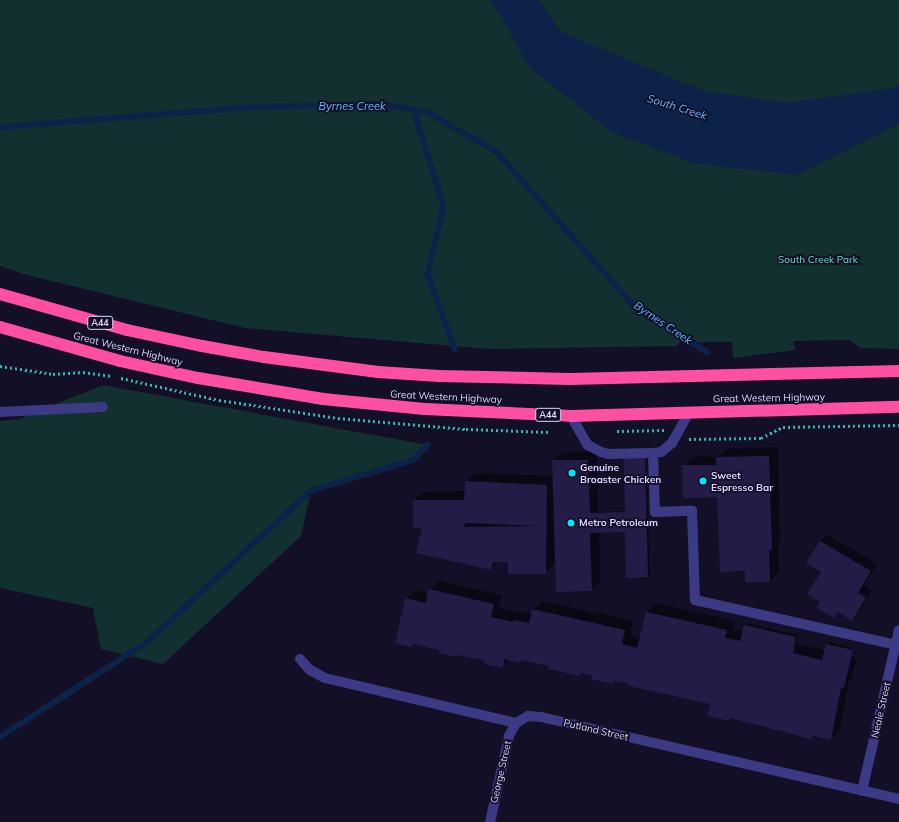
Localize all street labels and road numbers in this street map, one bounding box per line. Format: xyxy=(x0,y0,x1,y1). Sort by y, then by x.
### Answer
road number: A44 xyxy=(87,316,113,330)
street label: Great Western Highway xyxy=(72,330,184,368)
street label: Great Western Highway xyxy=(390,388,502,406)
street label: Great Western Highway xyxy=(713,391,825,405)
road number: A44 xyxy=(535,408,561,422)
street label: Neale Street xyxy=(869,681,893,739)
street label: Putland Street xyxy=(562,717,630,743)
street label: George Street xyxy=(488,740,514,804)

